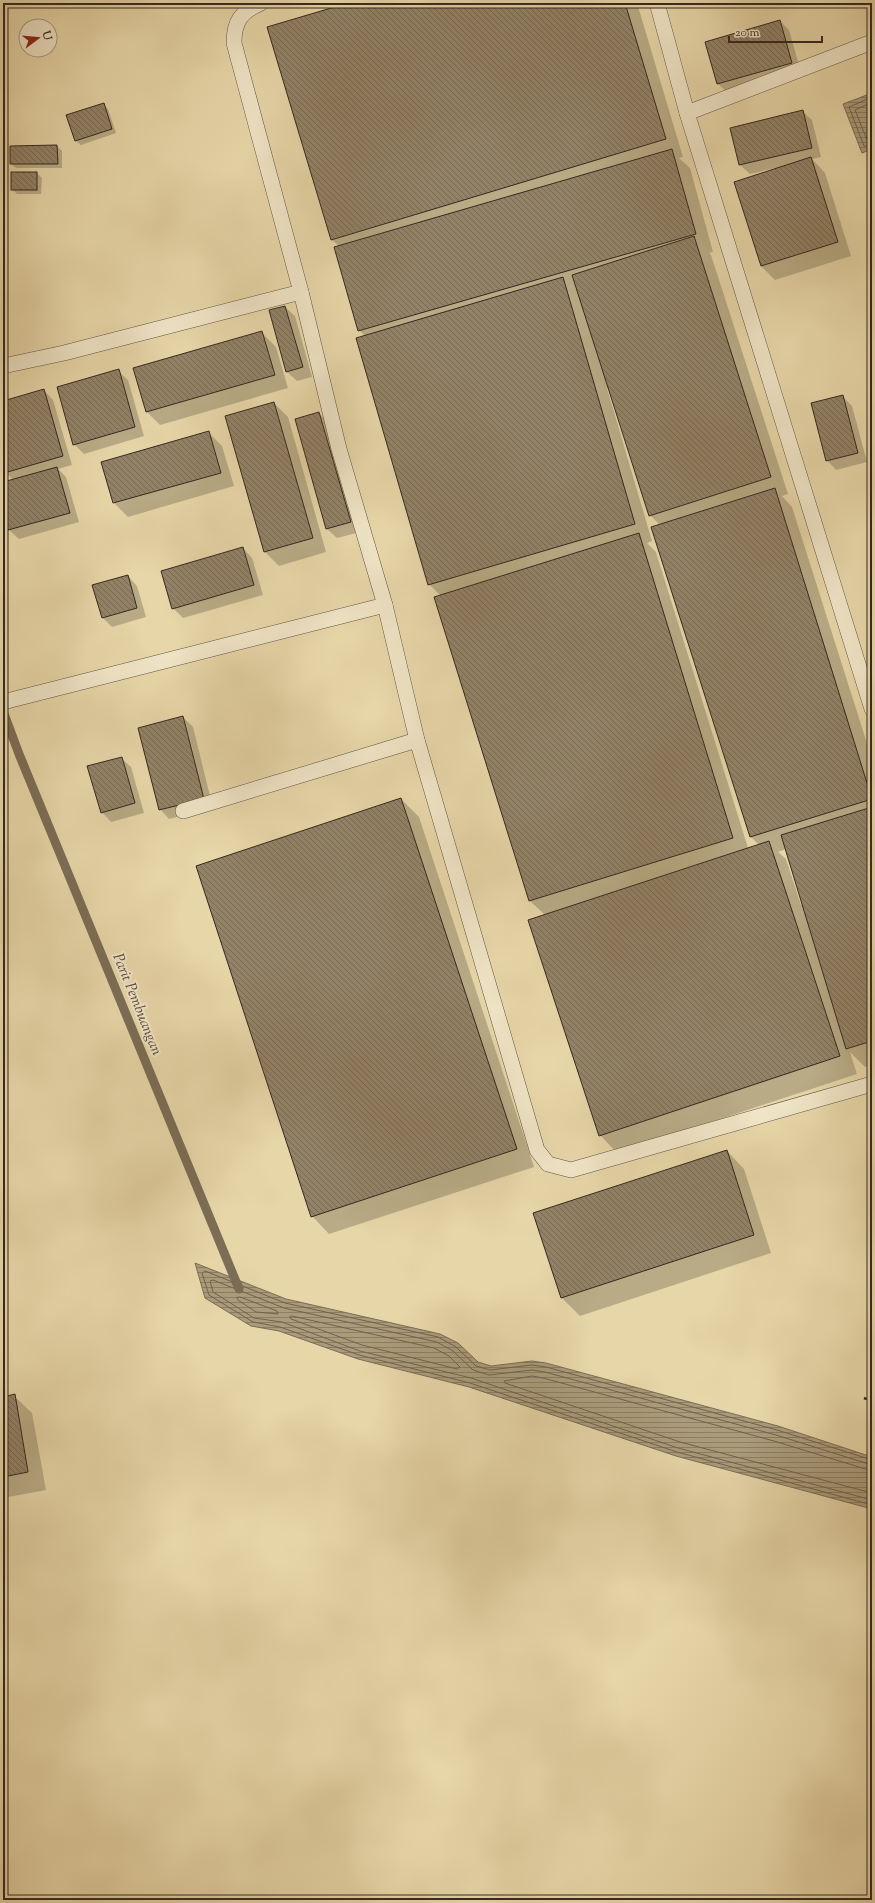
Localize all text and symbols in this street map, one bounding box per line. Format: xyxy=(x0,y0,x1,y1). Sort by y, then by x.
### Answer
north arrow xyxy=(18,18,58,58)
scale bar xyxy=(729,18,822,44)
text: 20 m xyxy=(735,24,760,42)
text: U xyxy=(37,28,56,42)
water label: Parit Pembuangan xyxy=(107,950,167,1059)

